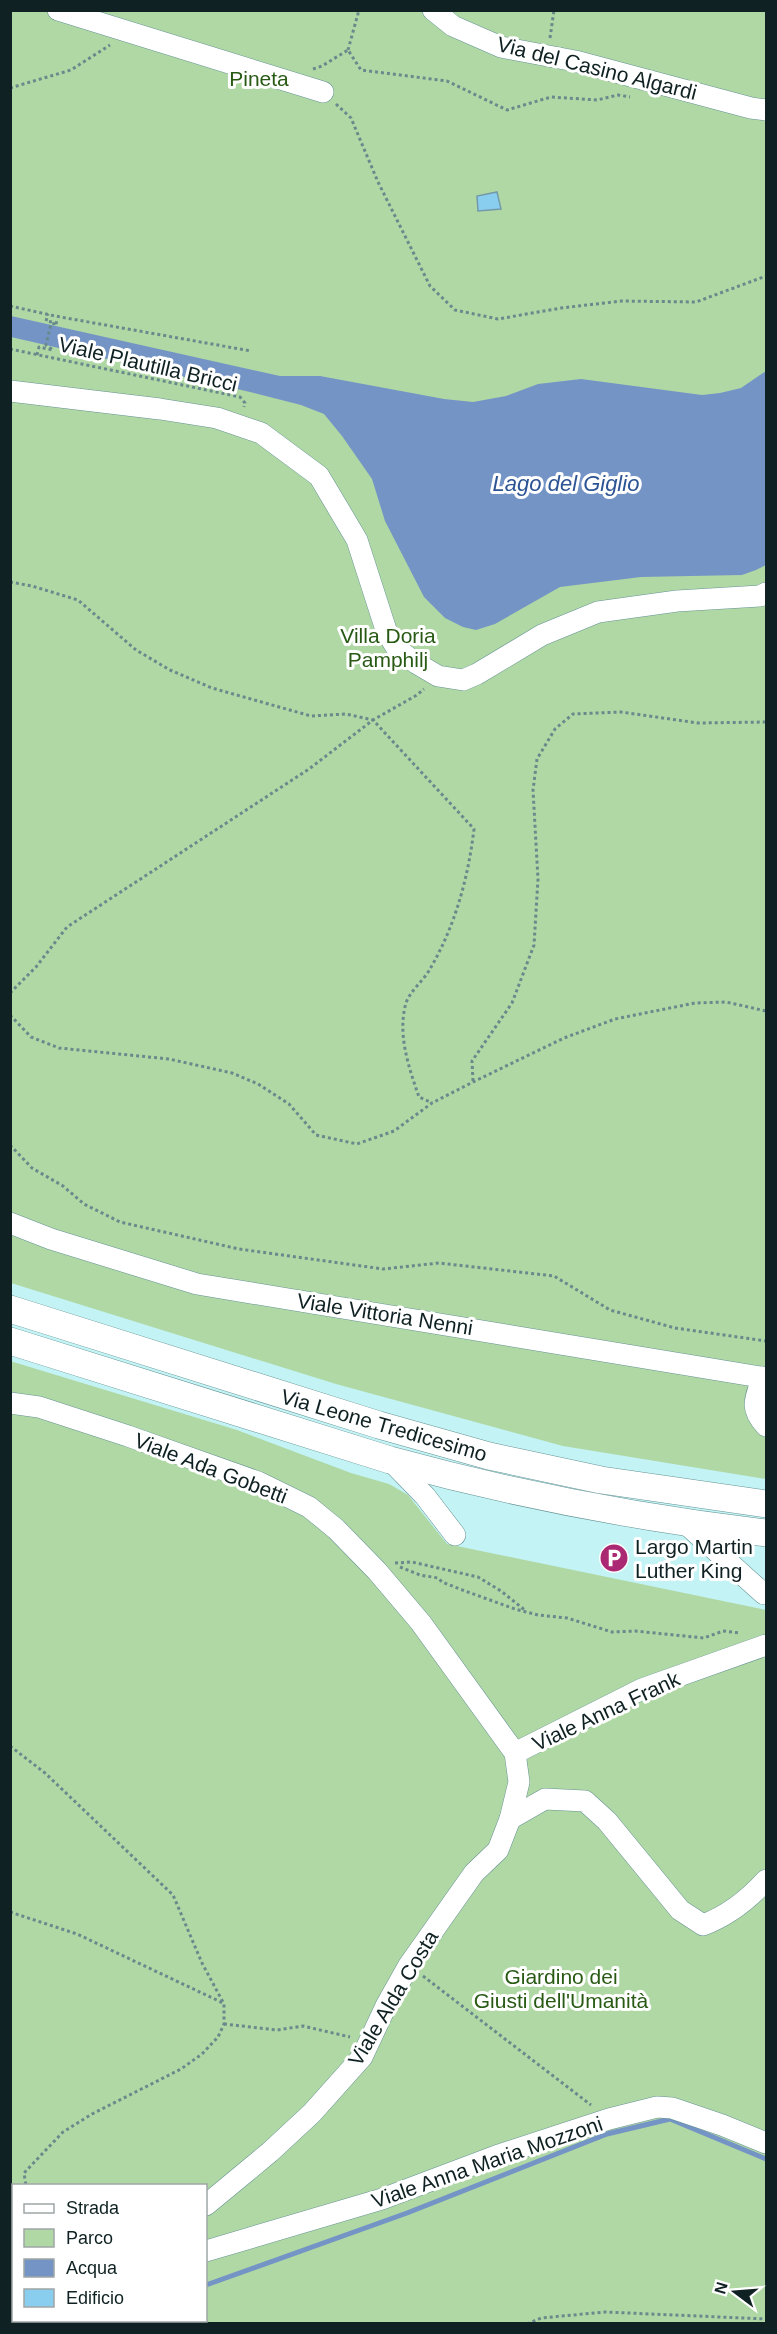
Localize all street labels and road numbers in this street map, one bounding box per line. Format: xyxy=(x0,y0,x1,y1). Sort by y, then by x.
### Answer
street label: Via del Casino Algardi xyxy=(495,32,699,104)
street label: Viale Plautilla Bricci xyxy=(56,332,240,396)
street label: Viale Vittoria Nenni xyxy=(295,1289,475,1339)
street label: Via Leone Tredicesimo xyxy=(278,1385,490,1465)
street label: Viale Ada Gobetti xyxy=(131,1428,291,1508)
street label: Viale Anna Frank xyxy=(529,1667,684,1755)
street label: Viale Alda Costa xyxy=(344,1926,443,2070)
street label: Viale Anna Maria Mozzoni xyxy=(369,2112,605,2212)

